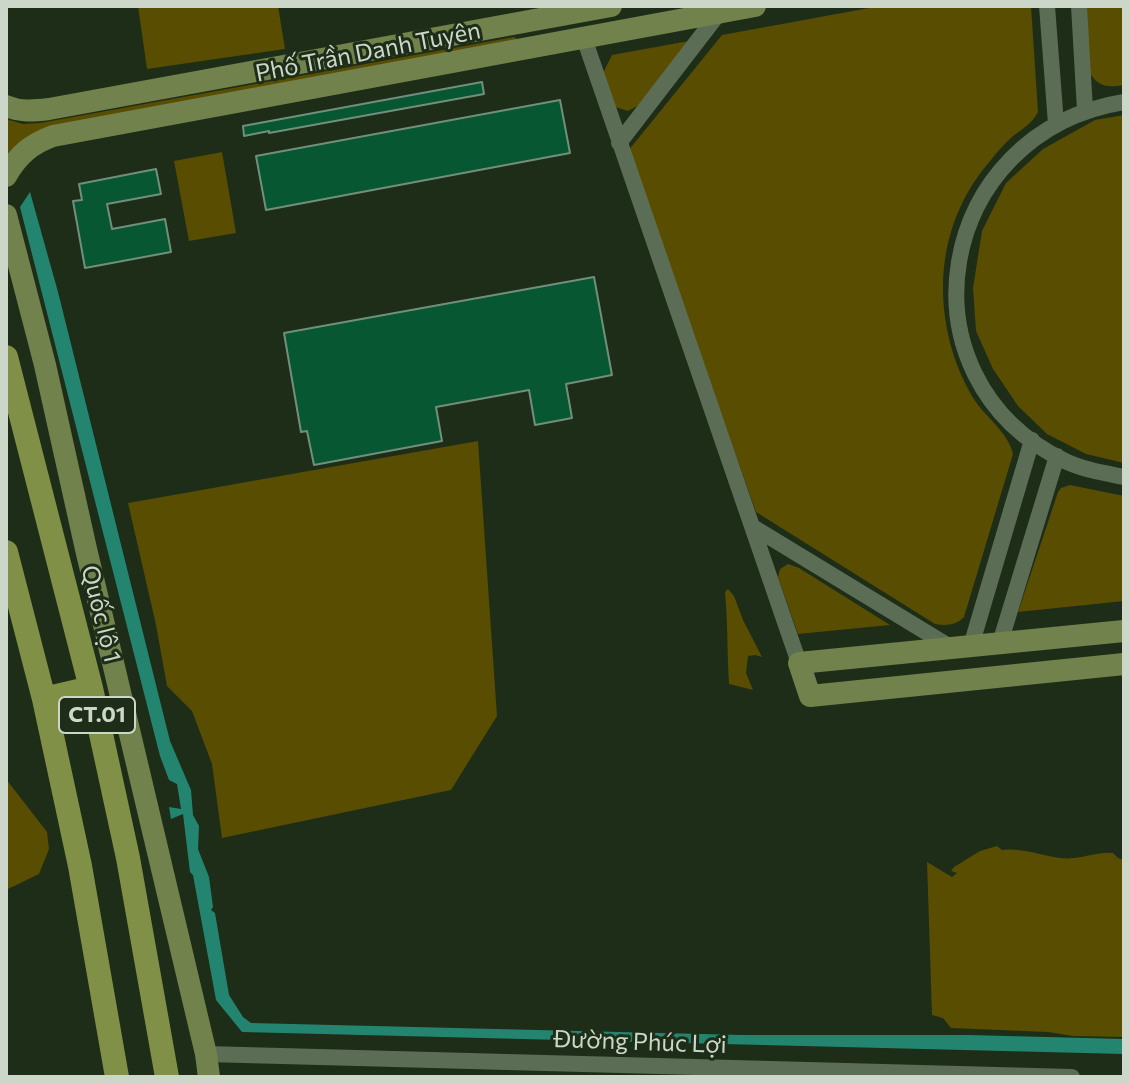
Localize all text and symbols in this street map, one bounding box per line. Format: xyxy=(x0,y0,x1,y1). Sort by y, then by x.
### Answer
street label: Phố Trần Danh Tuyên xyxy=(253,16,483,88)
street label: Quốc lộ 1 xyxy=(75,562,127,666)
road number: CT.01 xyxy=(59,697,135,733)
street label: Đường Phúc Lợi xyxy=(553,1025,727,1059)

